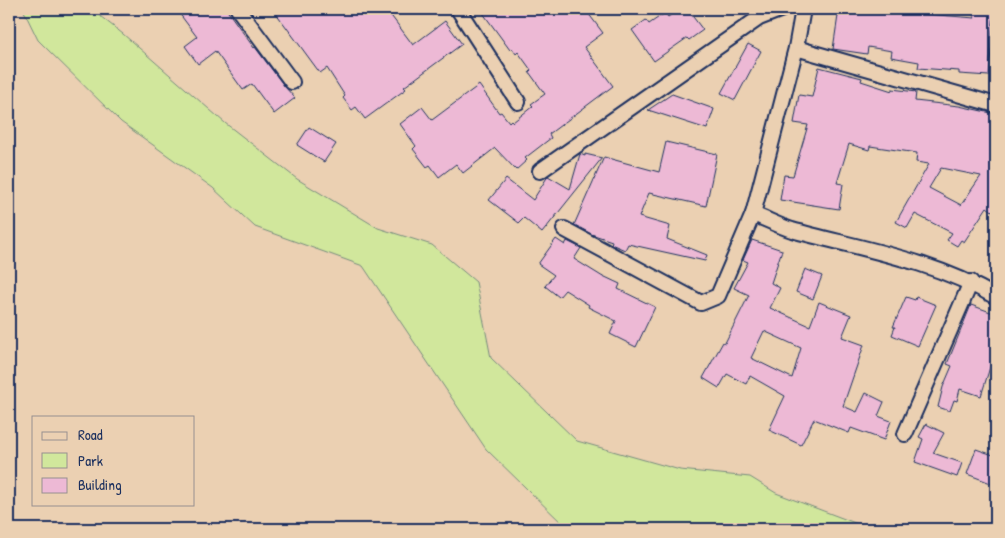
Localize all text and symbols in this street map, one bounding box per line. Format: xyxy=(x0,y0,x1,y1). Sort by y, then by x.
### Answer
legend xyxy=(32,416,195,506)
text: Road xyxy=(78,424,103,445)
text: Park xyxy=(78,450,103,471)
text: Building xyxy=(78,474,122,495)

